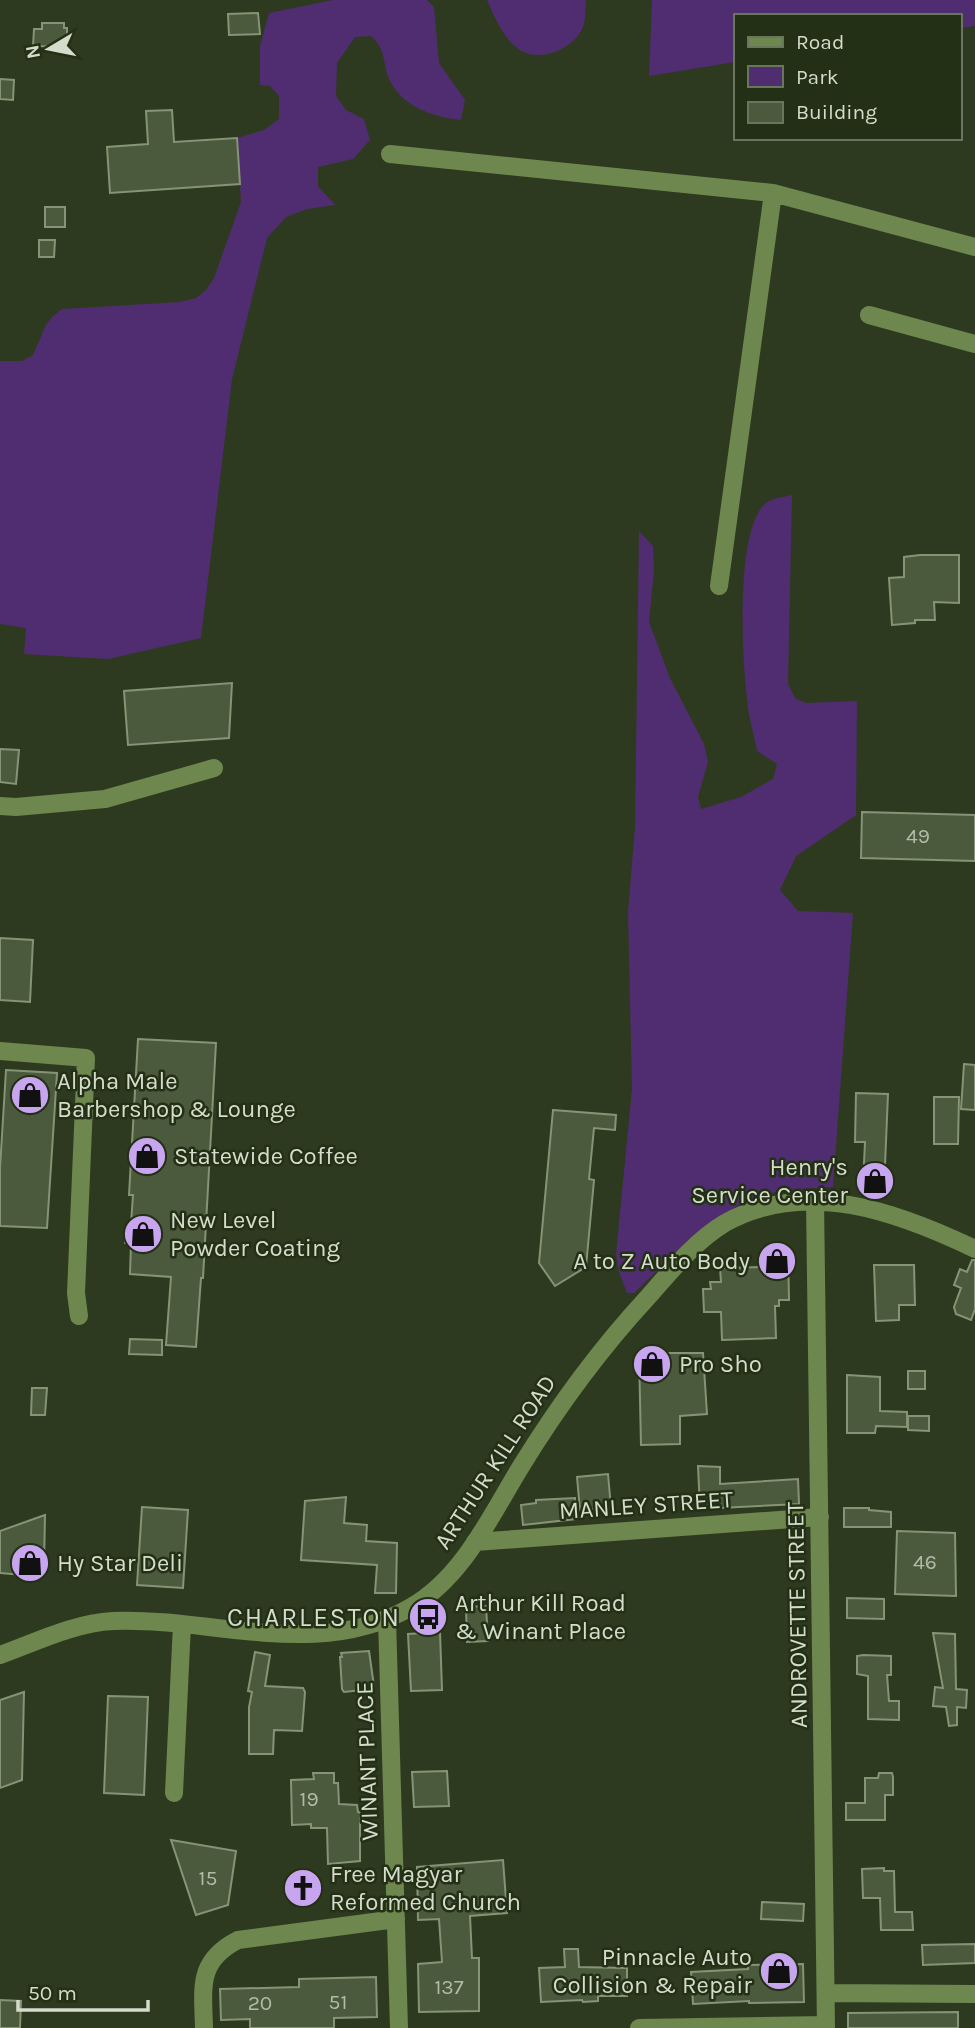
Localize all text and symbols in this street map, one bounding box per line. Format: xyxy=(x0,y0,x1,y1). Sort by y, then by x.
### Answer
north arrow xyxy=(14,14,84,84)
legend xyxy=(734,14,961,140)
text: Road xyxy=(796,30,844,54)
text: N xyxy=(21,43,45,60)
text: Park xyxy=(796,65,839,89)
text: Building xyxy=(796,100,877,124)
house number: 49 xyxy=(906,824,930,848)
place label: Alpha Male Barbershop & Lounge xyxy=(57,1067,296,1123)
shop icon: Alpha Male Barbershop & Lounge xyxy=(9,1074,51,1116)
shop icon: Statewide Coffee xyxy=(126,1135,168,1177)
place label: Statewide Coffee xyxy=(174,1142,358,1170)
place label: Henry's Service Center xyxy=(691,1153,848,1209)
shop icon: Henry's Service Center xyxy=(854,1160,896,1202)
place label: New Level Powder Coating xyxy=(170,1206,340,1262)
shop icon: New Level Powder Coating xyxy=(122,1213,164,1255)
shop icon: A to Z Auto Body xyxy=(756,1240,798,1282)
place label: A to Z Auto Body xyxy=(573,1247,750,1275)
shop icon: Pro Sho xyxy=(631,1343,673,1385)
place label: Pro Sho xyxy=(679,1350,762,1378)
street label: ARTHUR KILL ROAD xyxy=(428,1370,562,1554)
street label: MANLEY STREET xyxy=(558,1485,734,1525)
street label: ANDROVETTE STREET xyxy=(781,1502,813,1728)
shop icon: Hy Star Deli xyxy=(9,1542,51,1584)
place label: Hy Star Deli xyxy=(57,1549,183,1577)
house number: 46 xyxy=(913,1550,937,1574)
place label: Arthur Kill Road & Winant Place xyxy=(455,1589,626,1645)
bus stop icon: Arthur Kill Road & Winant Place xyxy=(407,1596,449,1638)
district label: CHARLESTON xyxy=(227,1602,401,1633)
street label: WINANT PLACE xyxy=(350,1681,384,1841)
house number: 19 xyxy=(299,1787,319,1811)
place label: Free Magyar Reformed Church xyxy=(330,1860,521,1916)
house number: 15 xyxy=(199,1866,217,1890)
church icon: Free Magyar Reformed Church xyxy=(282,1867,324,1909)
place label: Pinnacle Auto Collision & Repair xyxy=(553,1943,752,1999)
shop icon: Pinnacle Auto Collision & Repair xyxy=(758,1950,800,1992)
scale bar xyxy=(18,1968,147,2012)
house number: 137 xyxy=(434,1975,464,1999)
text: 50 m xyxy=(28,1981,77,2005)
house number: 51 xyxy=(329,1990,347,2014)
house number: 20 xyxy=(248,1991,272,2015)

